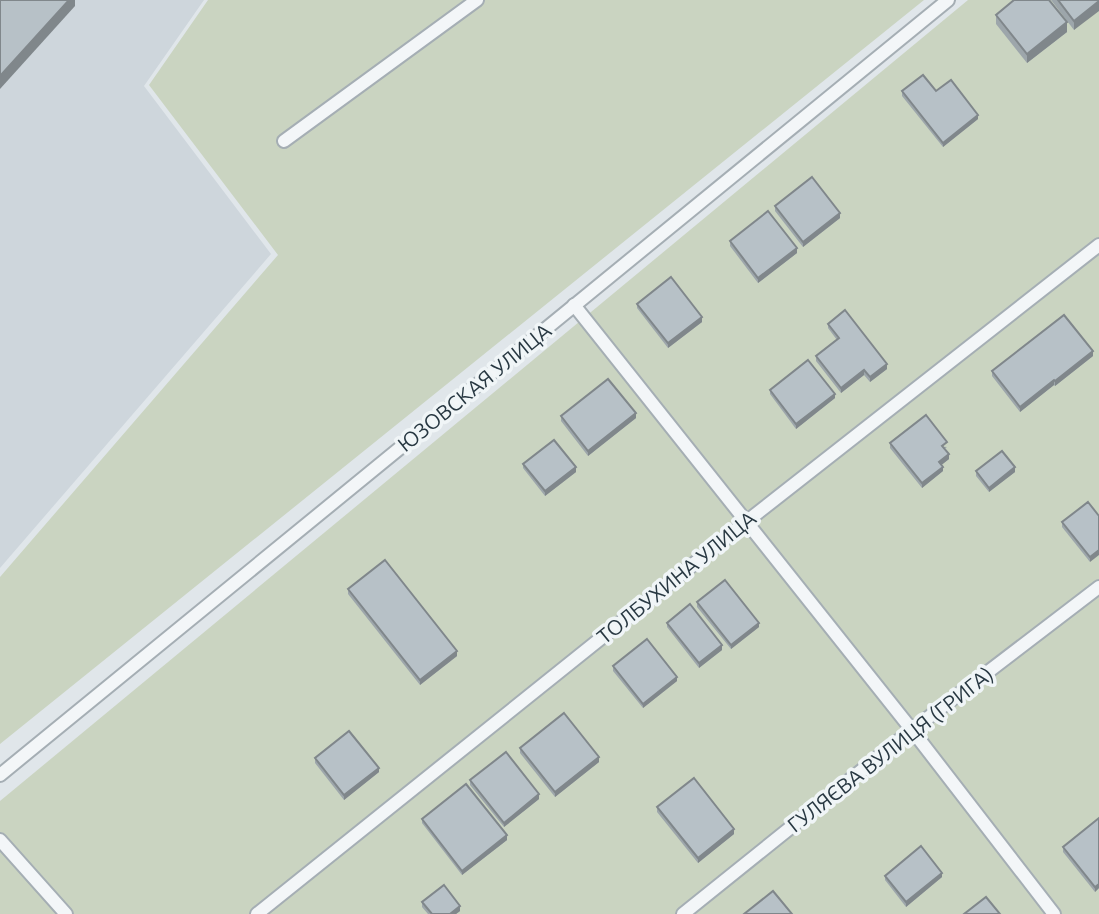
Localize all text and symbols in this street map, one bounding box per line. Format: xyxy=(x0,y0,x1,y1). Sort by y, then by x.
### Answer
street label: ЮЗОВСКАЯ УЛИЦА xyxy=(393,318,556,456)
street label: ТОЛБУХИНА УЛИЦА xyxy=(592,505,760,648)
street label: ГУЛЯЄВА ВУЛИЦЯ (ГРИГА) xyxy=(782,661,998,837)

